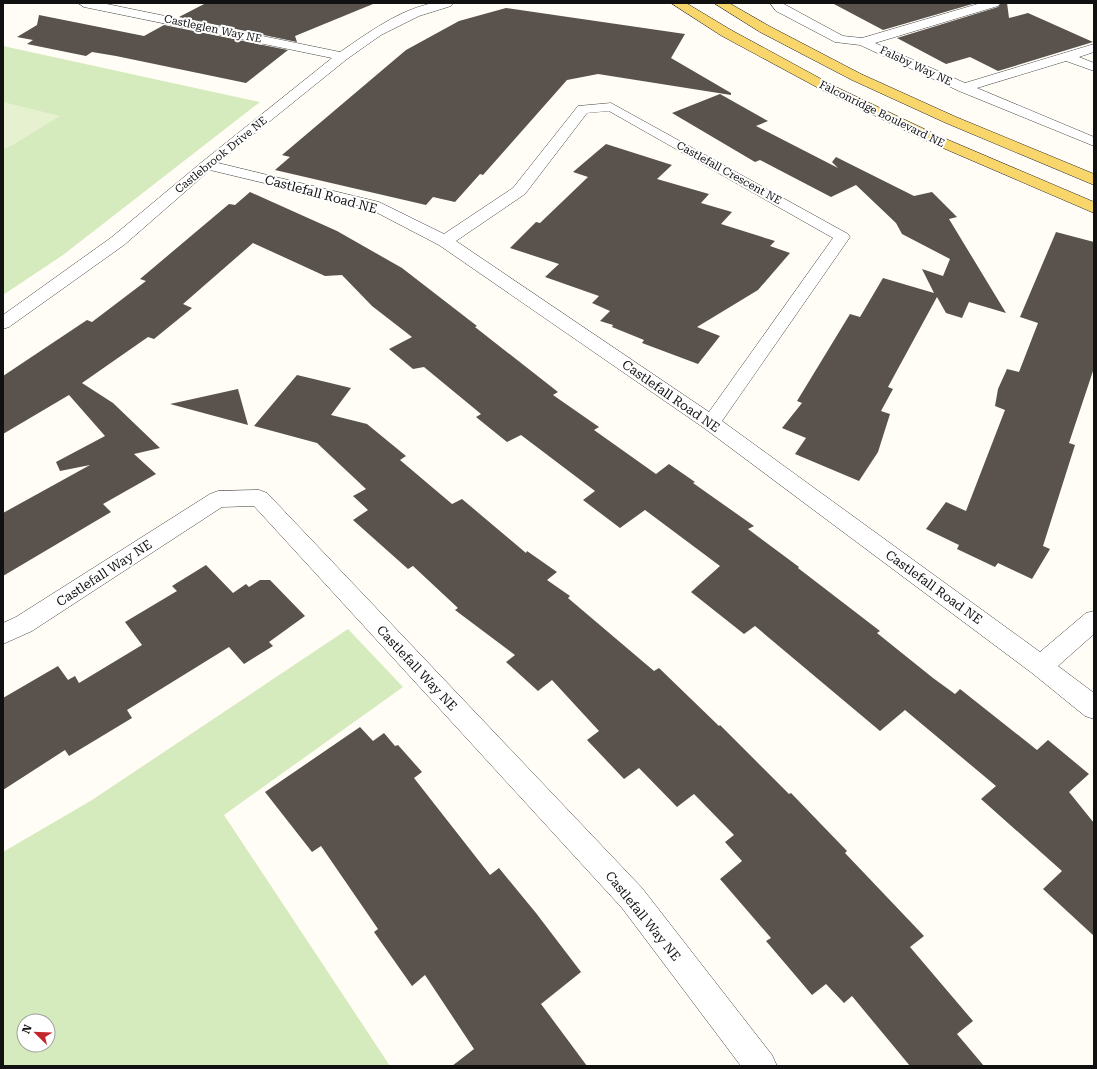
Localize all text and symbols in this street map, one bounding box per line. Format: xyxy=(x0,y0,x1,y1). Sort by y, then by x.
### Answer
street label: Castleglen Way NE xyxy=(163,12,263,46)
street label: Falsby Way NE xyxy=(878,44,954,88)
street label: Falconridge Boulevard NE xyxy=(817,78,947,150)
street label: Castlebrook Drive NE xyxy=(172,114,270,196)
street label: Castlefall Crescent NE xyxy=(674,139,784,207)
street label: Castlefall Road NE xyxy=(263,172,379,216)
street label: Castlefall Road NE xyxy=(619,357,723,435)
street label: Castlefall Way NE xyxy=(53,537,155,609)
street label: Castlefall Road NE xyxy=(883,547,985,627)
street label: Castlefall Way NE xyxy=(374,622,460,714)
street label: Castlefall Way NE xyxy=(602,868,684,964)
north arrow xyxy=(16,1013,56,1053)
text: N xyxy=(20,1022,35,1036)

